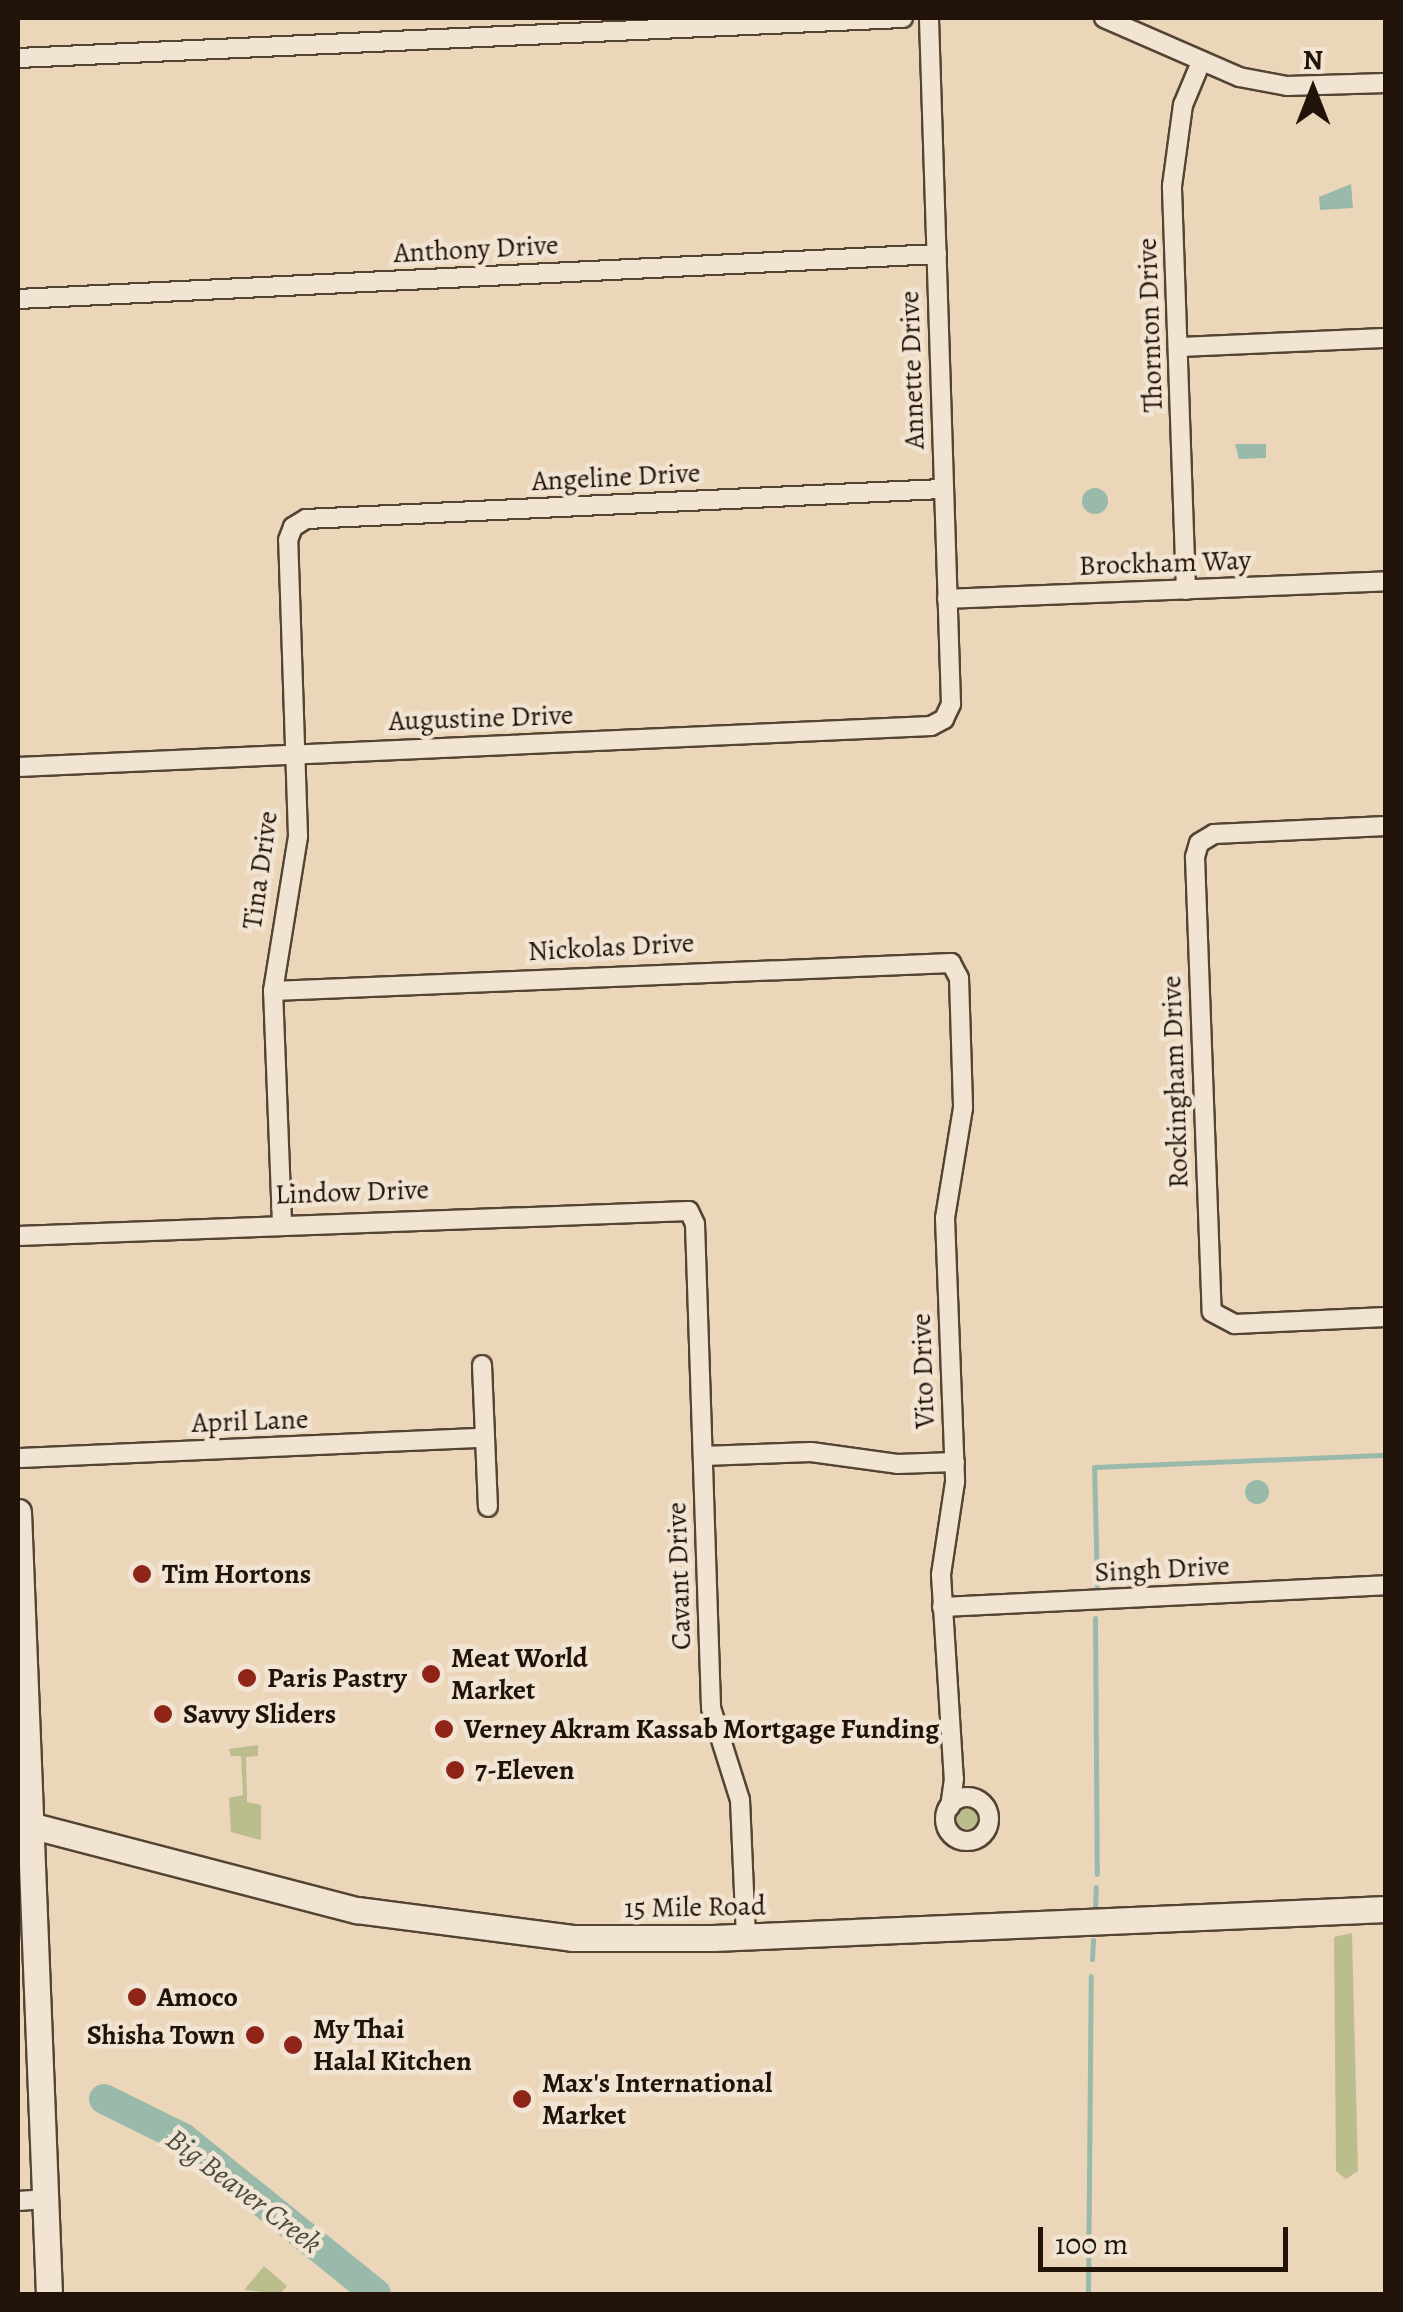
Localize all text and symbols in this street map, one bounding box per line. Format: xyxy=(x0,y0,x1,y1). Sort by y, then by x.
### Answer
north arrow xyxy=(1263,40,1363,140)
text: N xyxy=(1303,41,1323,79)
street label: Anthony Drive xyxy=(393,228,559,270)
street label: Thornton Drive xyxy=(1130,237,1170,413)
street label: Annette Drive xyxy=(892,290,932,450)
street label: Angeline Drive xyxy=(531,456,701,498)
street label: Brockham Way xyxy=(1078,543,1252,583)
street label: Augustine Drive xyxy=(388,698,574,738)
street label: Tina Drive xyxy=(235,809,285,931)
street label: Nickolas Drive xyxy=(527,926,695,968)
street label: Rockingham Drive xyxy=(1154,975,1196,1189)
street label: Lindow Drive xyxy=(274,1173,430,1211)
street label: Vito Drive xyxy=(904,1313,942,1429)
street label: April Lane xyxy=(191,1402,309,1440)
street label: Cavant Drive xyxy=(660,1501,698,1651)
street label: Singh Drive xyxy=(1094,1549,1230,1589)
place label: Tim Hortons xyxy=(162,1557,311,1591)
marker: Tim Hortons xyxy=(131,1563,153,1585)
place label: Meat World Market xyxy=(451,1641,588,1707)
place label: Paris Pastry xyxy=(267,1661,407,1695)
marker: Meat World Market xyxy=(420,1663,442,1685)
marker: Paris Pastry xyxy=(236,1667,258,1689)
place label: Savvy Sliders xyxy=(183,1697,336,1731)
marker: Savvy Sliders xyxy=(152,1703,174,1725)
place label: Verney Akram Kassab Mortgage Funding xyxy=(464,1712,939,1746)
marker: Verney Akram Kassab Mortgage Funding xyxy=(433,1718,455,1740)
place label: 7-Eleven xyxy=(475,1753,575,1787)
marker: 7-Eleven xyxy=(444,1759,466,1781)
street label: 15 Mile Road xyxy=(624,1889,766,1925)
place label: Amoco xyxy=(157,1980,238,2014)
marker: Amoco xyxy=(126,1986,148,2008)
place label: My Thai Halal Kitchen xyxy=(313,2012,472,2078)
place label: Shisha Town xyxy=(87,2018,235,2052)
marker: Shisha Town xyxy=(244,2024,266,2046)
marker: My Thai Halal Kitchen xyxy=(282,2034,304,2056)
place label: Max's International Market xyxy=(542,2066,772,2132)
marker: Max's International Market xyxy=(511,2088,533,2110)
water label: Big Beaver Creek xyxy=(159,2121,329,2261)
scale bar xyxy=(1043,2207,1293,2269)
text: 100 m xyxy=(1055,2224,1128,2264)

